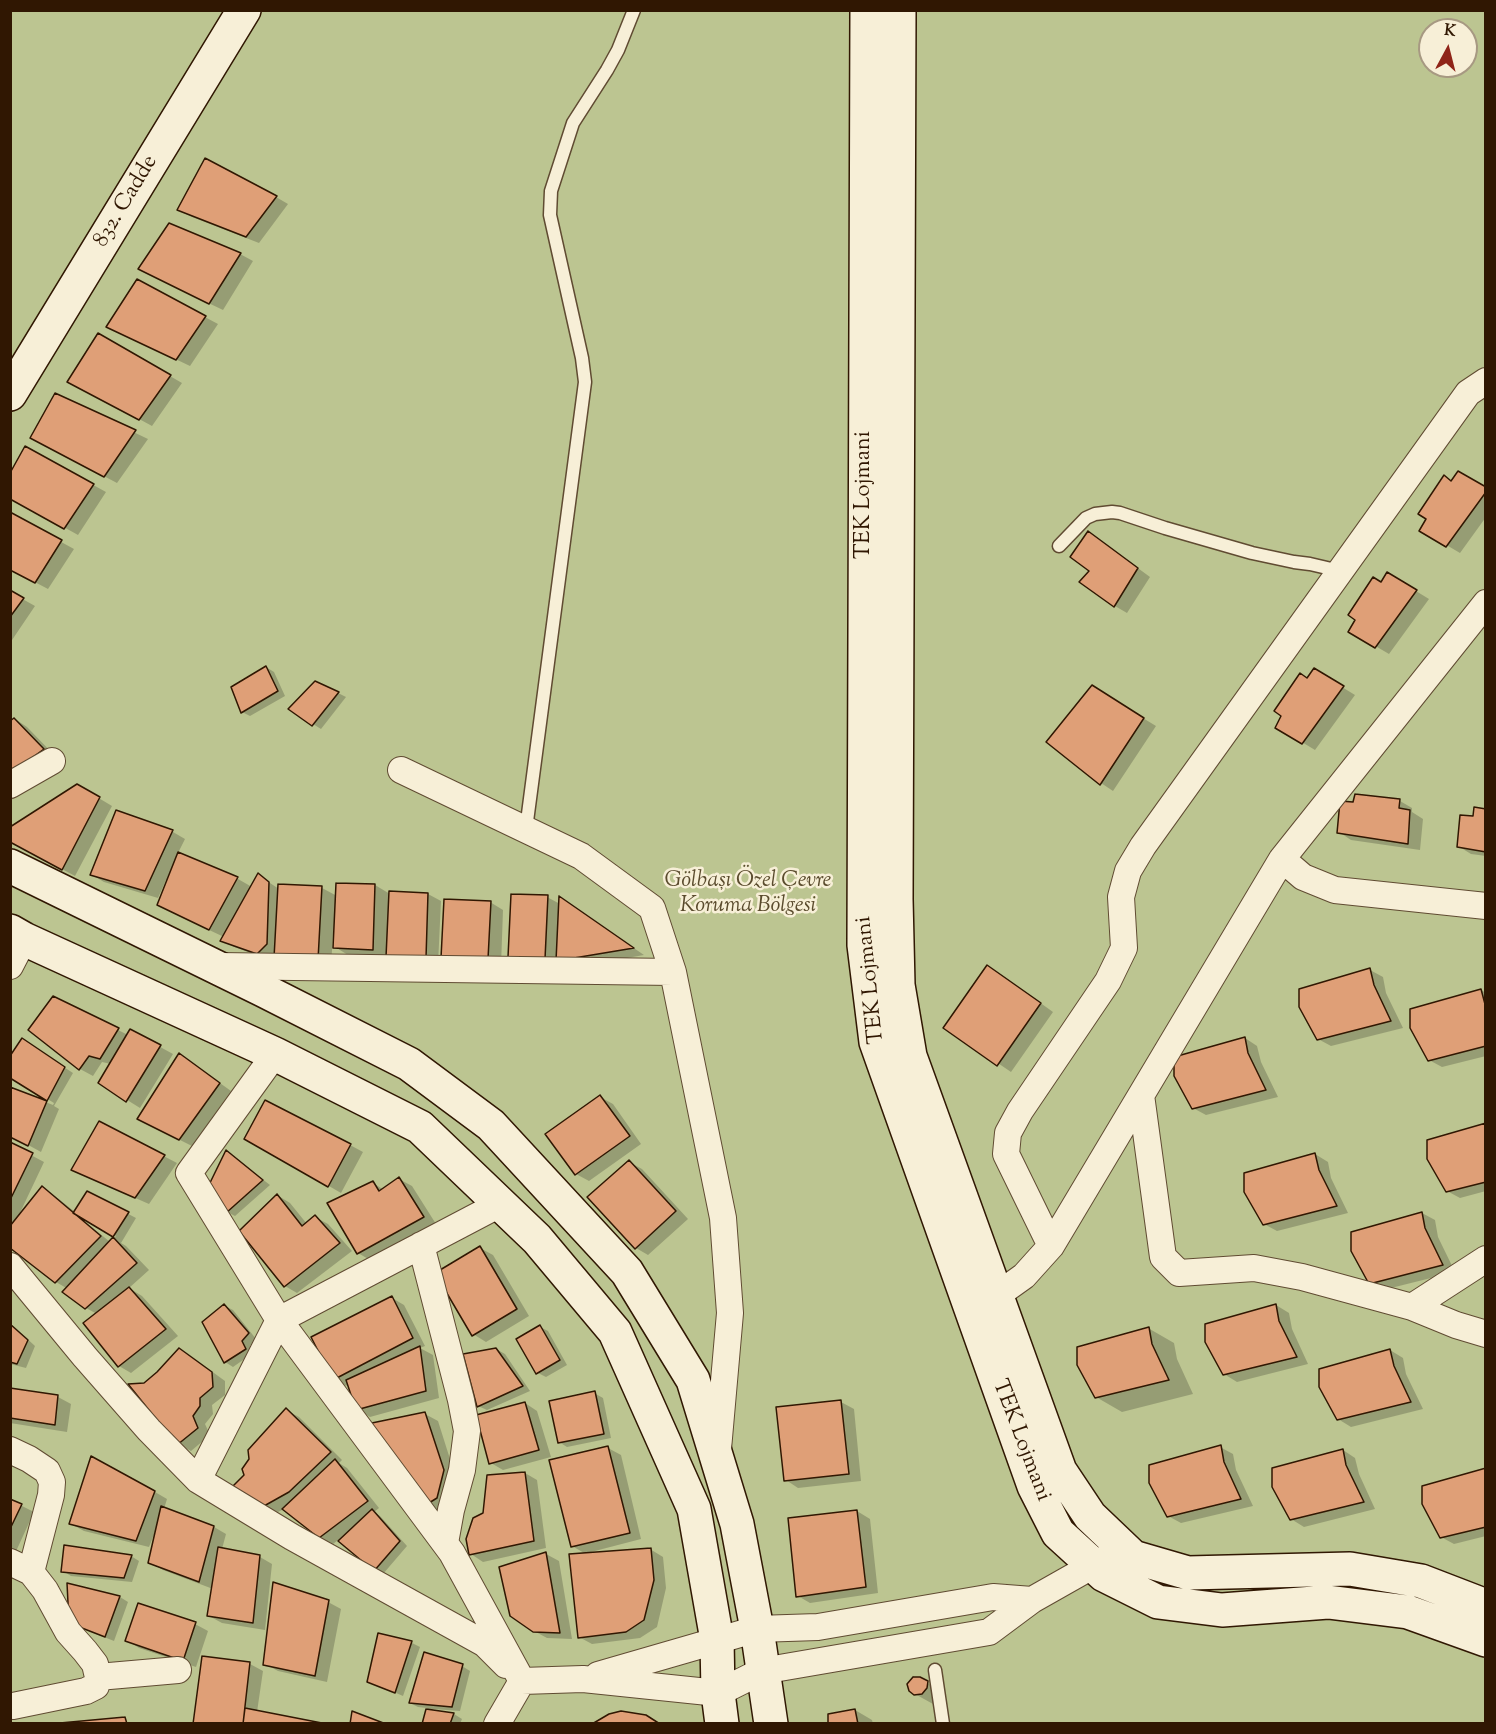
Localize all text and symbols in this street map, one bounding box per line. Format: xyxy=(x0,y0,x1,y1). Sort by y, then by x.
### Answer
north arrow xyxy=(1418,18,1478,78)
text: K xyxy=(1443,20,1457,44)
street label: 832. Cadde xyxy=(89,151,165,253)
street label: TEK Lojmani xyxy=(852,431,878,559)
park label: Gölbaşı Özel Çevre Koruma Bölgesi xyxy=(665,869,831,920)
street label: TEK Lojmani xyxy=(852,915,892,1045)
street label: TEK Lojmani xyxy=(985,1376,1055,1506)

